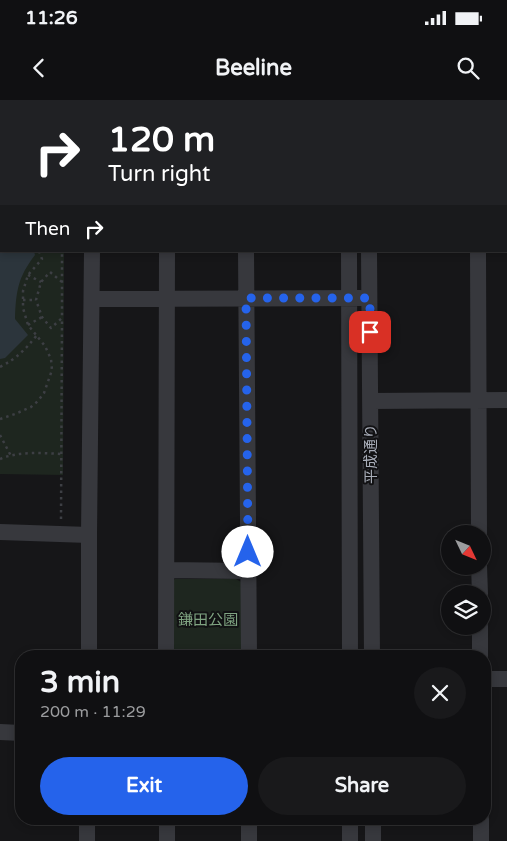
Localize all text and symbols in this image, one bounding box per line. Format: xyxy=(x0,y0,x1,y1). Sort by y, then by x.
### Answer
text: 11:26 xyxy=(25,7,78,29)
icon: back xyxy=(25,54,53,82)
icon: search xyxy=(454,54,482,82)
text: Beeline xyxy=(215,55,292,81)
text: 120 m xyxy=(108,119,215,161)
icon: right xyxy=(25,120,90,185)
text: Turn right xyxy=(108,161,210,187)
icon: right xyxy=(80,215,108,243)
text: Then xyxy=(25,218,70,240)
pin xyxy=(349,311,391,353)
icon: arrive xyxy=(356,318,384,346)
street label: 平成通り xyxy=(362,424,380,484)
position arrow xyxy=(221,525,273,577)
north arrow xyxy=(441,525,491,575)
map controls xyxy=(441,525,491,635)
button: layers xyxy=(441,585,491,635)
park label: 鎌田公園 xyxy=(178,611,238,629)
text: 3 min xyxy=(40,664,120,701)
button: close xyxy=(414,667,466,719)
text: 200 m · 11:29 xyxy=(40,702,146,722)
button: Exit xyxy=(40,757,248,815)
button: Share xyxy=(258,757,466,815)

